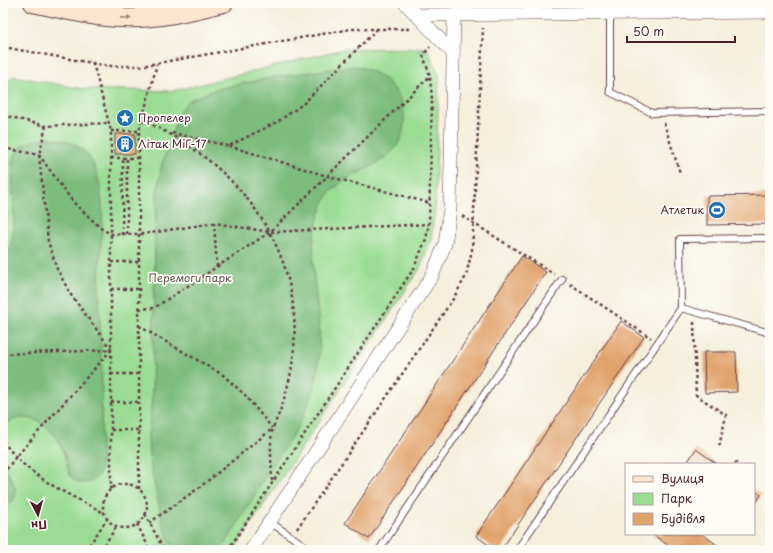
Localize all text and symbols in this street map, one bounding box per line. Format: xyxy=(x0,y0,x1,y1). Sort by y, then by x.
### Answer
one-way arrow xyxy=(120,15,133,21)
scale bar xyxy=(627,18,735,44)
text: 50 m xyxy=(633,22,664,40)
place icon: Пропелер xyxy=(115,108,135,128)
place label: Пропелер xyxy=(138,109,191,126)
building icon: Літак МіГ-17 xyxy=(115,134,135,154)
place label: Літак МіГ-17 xyxy=(138,135,206,152)
sports icon: Атлетик xyxy=(707,200,727,220)
place label: Атлетик xyxy=(660,201,704,218)
park label: Перемоги парк xyxy=(148,269,232,286)
legend xyxy=(625,463,755,535)
text: Вулиця xyxy=(661,469,704,487)
text: Парк xyxy=(661,489,693,507)
north arrow xyxy=(18,495,58,535)
text: Будівля xyxy=(661,509,706,527)
text: Пн xyxy=(30,516,48,535)

